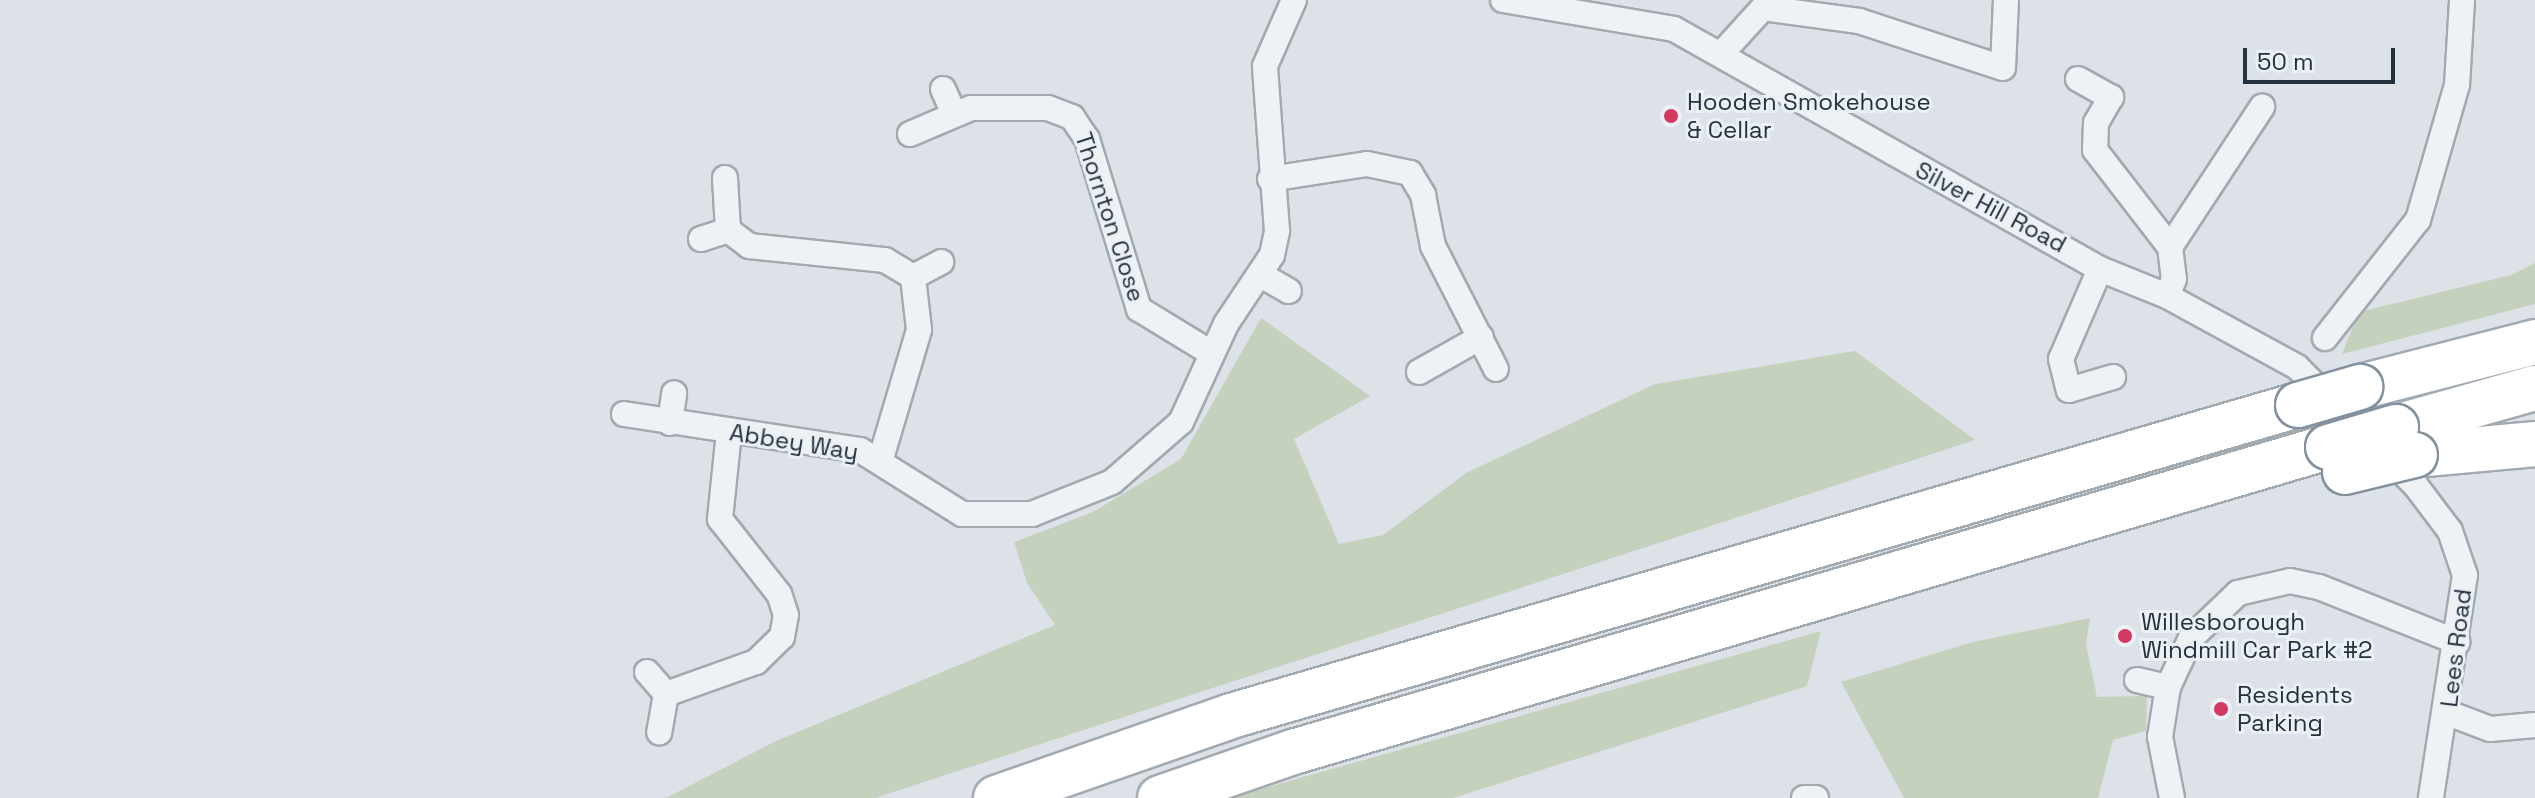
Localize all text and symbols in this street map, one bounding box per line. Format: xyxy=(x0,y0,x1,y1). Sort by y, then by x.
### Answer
scale bar xyxy=(2247,32,2399,82)
text: 50 m xyxy=(2257,46,2314,77)
place label: Hooden Smokehouse & Cellar xyxy=(1687,88,1931,144)
marker: Hooden Smokehouse & Cellar xyxy=(1662,107,1680,125)
street label: Thornton Close xyxy=(1069,129,1151,305)
street label: Silver Hill Road xyxy=(1911,155,2071,259)
street label: Abbey Way xyxy=(728,418,860,466)
street label: Lees Road xyxy=(2434,587,2478,709)
place label: Willesborough Windmill Car Park #2 xyxy=(2141,608,2373,664)
marker: Willesborough Windmill Car Park #2 xyxy=(2116,627,2134,645)
place label: Residents Parking xyxy=(2237,681,2353,737)
marker: Residents Parking xyxy=(2212,700,2230,718)

